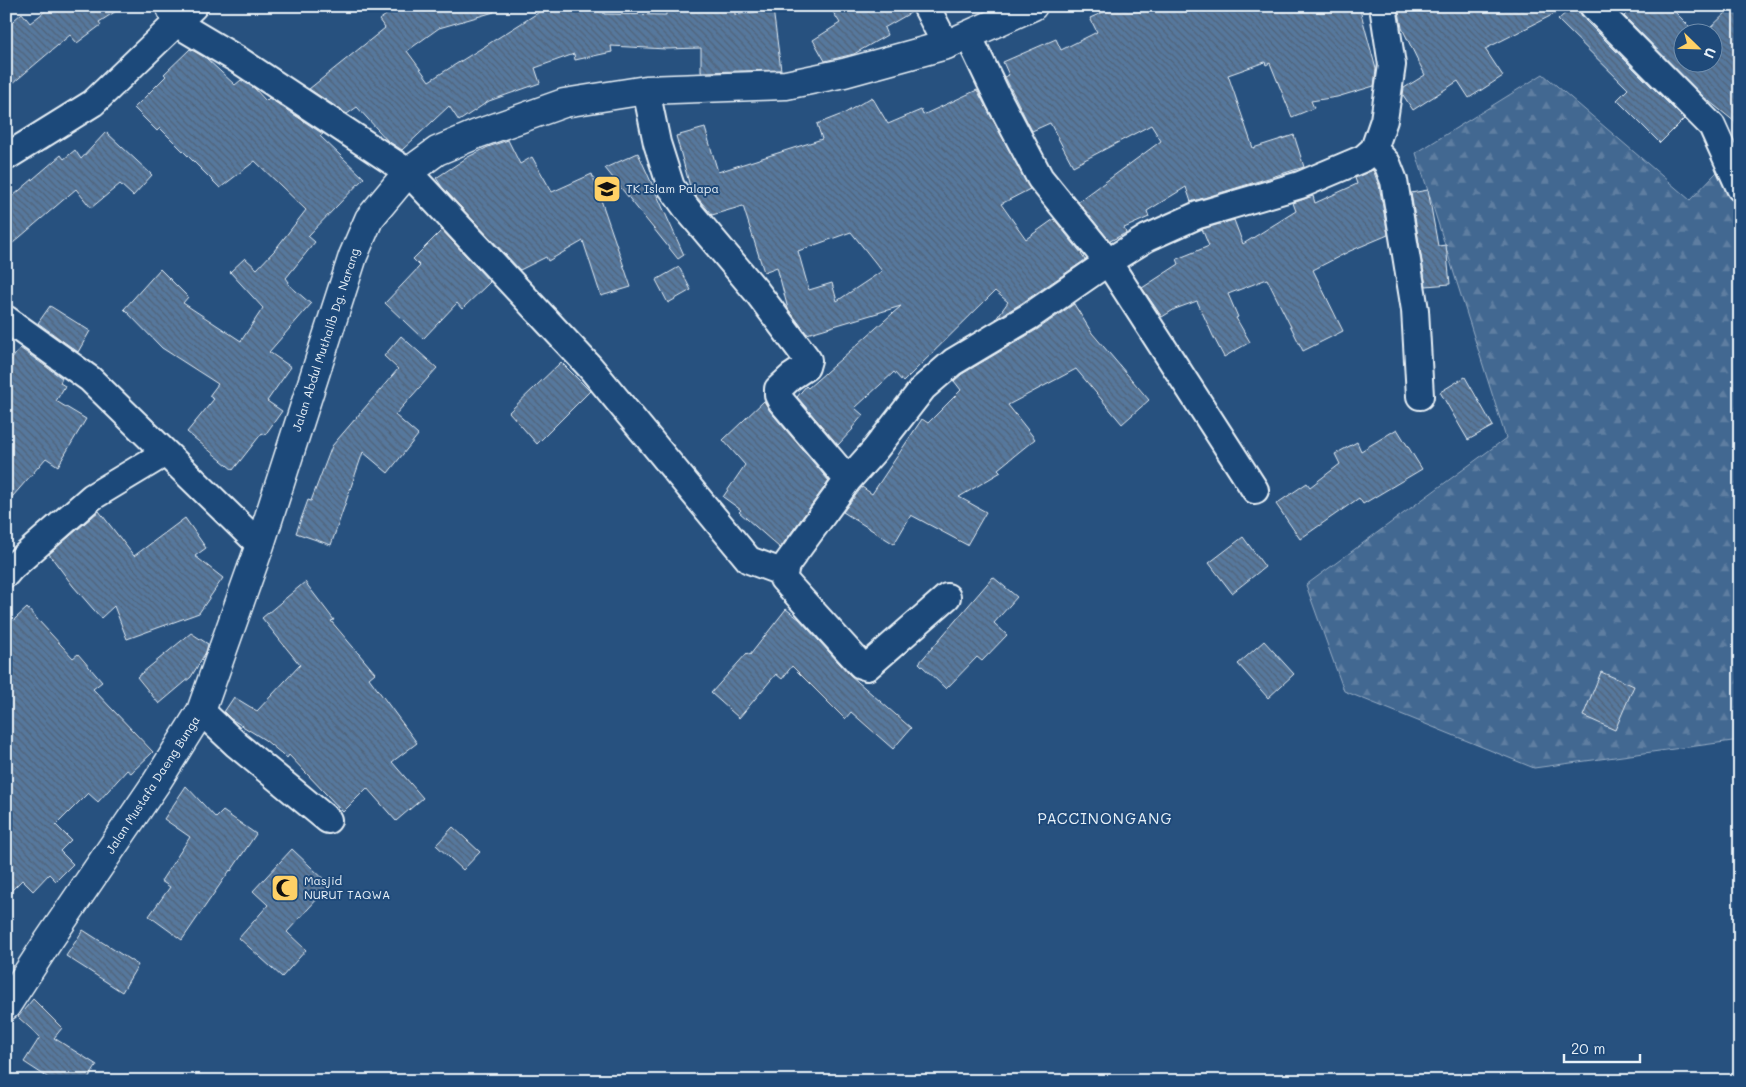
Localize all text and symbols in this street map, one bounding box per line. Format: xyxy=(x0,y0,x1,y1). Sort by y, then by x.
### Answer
north arrow xyxy=(1674,22,1724,72)
text: U xyxy=(1700,45,1721,62)
school or university icon: TK Islam Palapa xyxy=(592,174,622,204)
place label: TK Islam Palapa xyxy=(626,180,719,196)
street label: Jalan Abdul Muthalib Dg. Narang xyxy=(288,246,362,433)
street label: Jalan Mustafa Daeng Bunga xyxy=(101,712,203,857)
district label: PACCINONGANG xyxy=(1037,808,1173,828)
place label: Masjid NURUT TAQWA xyxy=(304,872,390,902)
mosque icon: Masjid NURUT TAQWA xyxy=(270,873,300,903)
scale bar xyxy=(1564,1032,1640,1064)
text: 20 m xyxy=(1571,1038,1605,1058)

